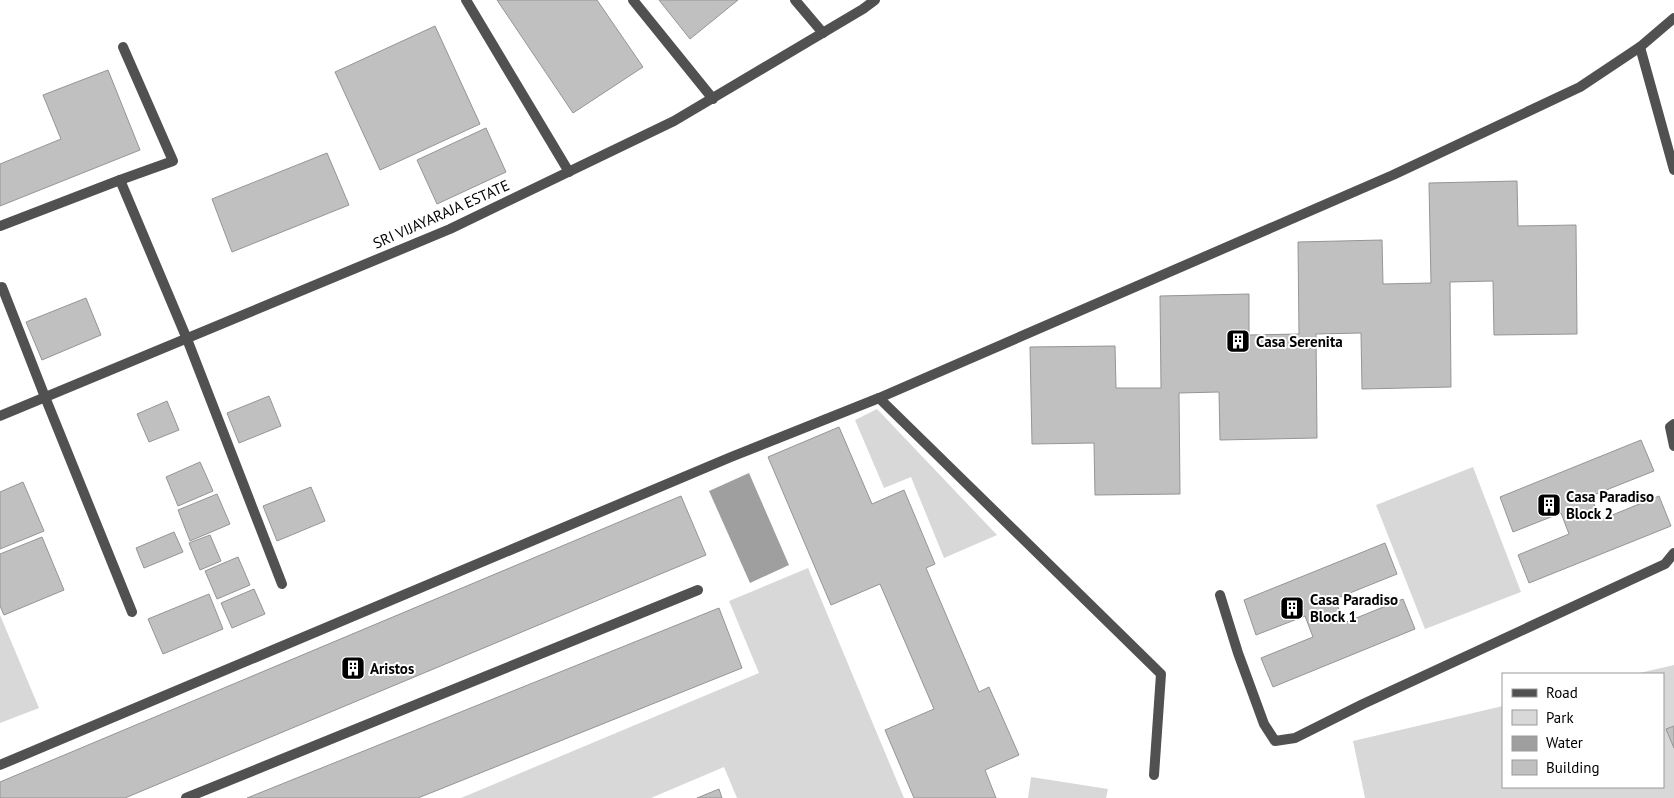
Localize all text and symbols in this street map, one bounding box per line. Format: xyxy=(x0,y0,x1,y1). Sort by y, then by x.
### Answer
street label: SRI VIJAYARAJA ESTATE xyxy=(370,175,512,253)
building icon: Casa Serenita xyxy=(1225,328,1251,354)
place label: Casa Serenita xyxy=(1256,332,1343,351)
place label: Casa Paradiso Block 2 xyxy=(1566,487,1654,523)
building icon: Casa Paradiso Block 2 xyxy=(1536,492,1562,518)
place label: Casa Paradiso Block 1 xyxy=(1310,590,1398,626)
building icon: Casa Paradiso Block 1 xyxy=(1279,595,1305,621)
building icon: Aristos xyxy=(340,655,366,681)
place label: Aristos xyxy=(370,659,414,678)
legend xyxy=(1502,673,1664,788)
text: Road xyxy=(1546,683,1578,702)
text: Park xyxy=(1546,708,1574,727)
text: Water xyxy=(1546,733,1583,752)
text: Building xyxy=(1546,758,1600,777)

